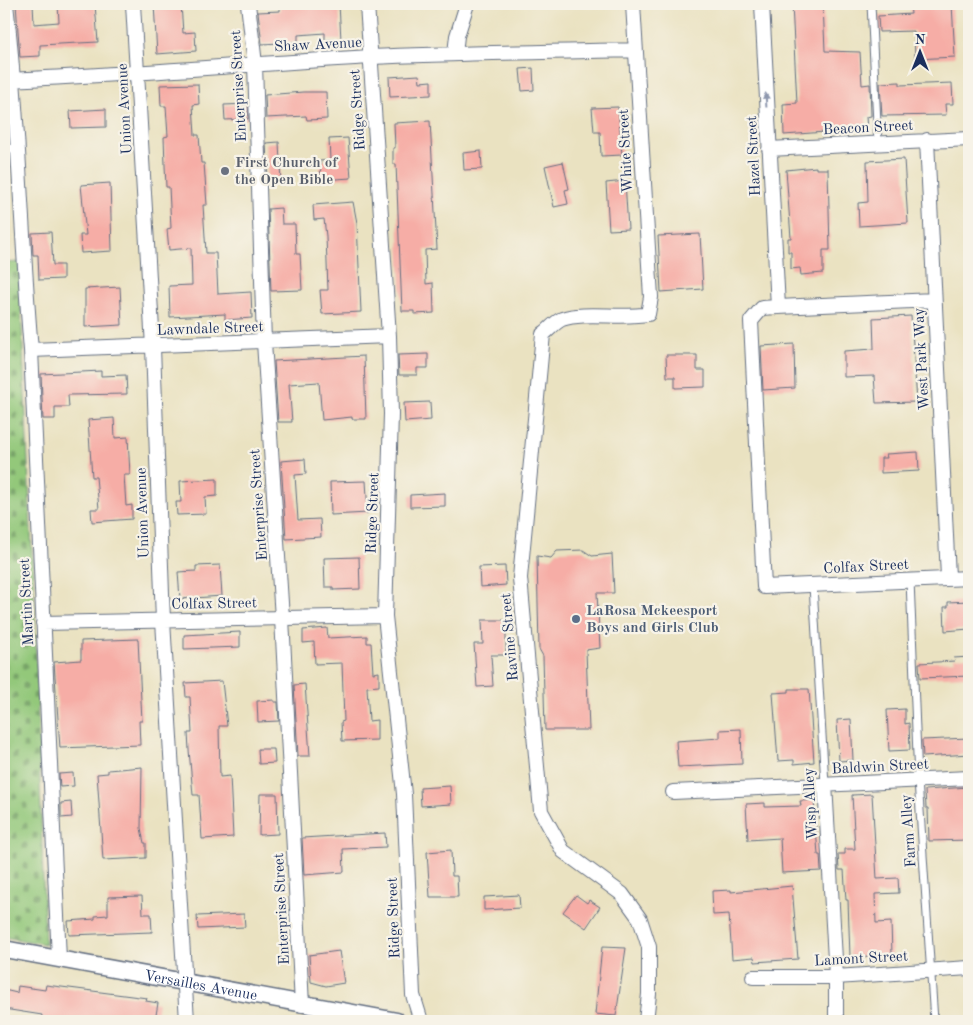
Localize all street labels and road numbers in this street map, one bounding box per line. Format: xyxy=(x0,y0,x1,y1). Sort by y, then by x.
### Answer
street label: Enterprise Street xyxy=(229,30,250,142)
street label: Shaw Avenue xyxy=(274,36,363,55)
street label: Union Avenue xyxy=(116,63,135,155)
street label: Ridge Street xyxy=(348,69,369,151)
street label: White Street xyxy=(617,108,636,193)
street label: Hazel Street xyxy=(745,115,764,197)
street label: Beacon Street xyxy=(822,119,914,138)
street label: West Park Way xyxy=(912,307,933,410)
street label: Lawndale Street xyxy=(156,320,264,339)
street label: Enterprise Street xyxy=(248,448,271,561)
street label: Union Avenue xyxy=(134,467,153,559)
street label: Ridge Street xyxy=(365,472,382,554)
street label: Martin Street xyxy=(18,558,37,646)
street label: Colfax Street xyxy=(823,558,909,577)
street label: Ravine Street xyxy=(499,592,522,682)
street label: Colfax Street xyxy=(171,596,257,613)
street label: Baldwin Street xyxy=(831,757,929,778)
street label: Wisp Alley xyxy=(802,767,821,840)
street label: Farm Alley xyxy=(899,794,920,868)
street label: Enterprise Street xyxy=(272,853,293,965)
street label: Ridge Street xyxy=(386,877,403,959)
street label: Lamont Street xyxy=(814,950,908,969)
street label: Versailles Avenue xyxy=(143,969,258,1004)

